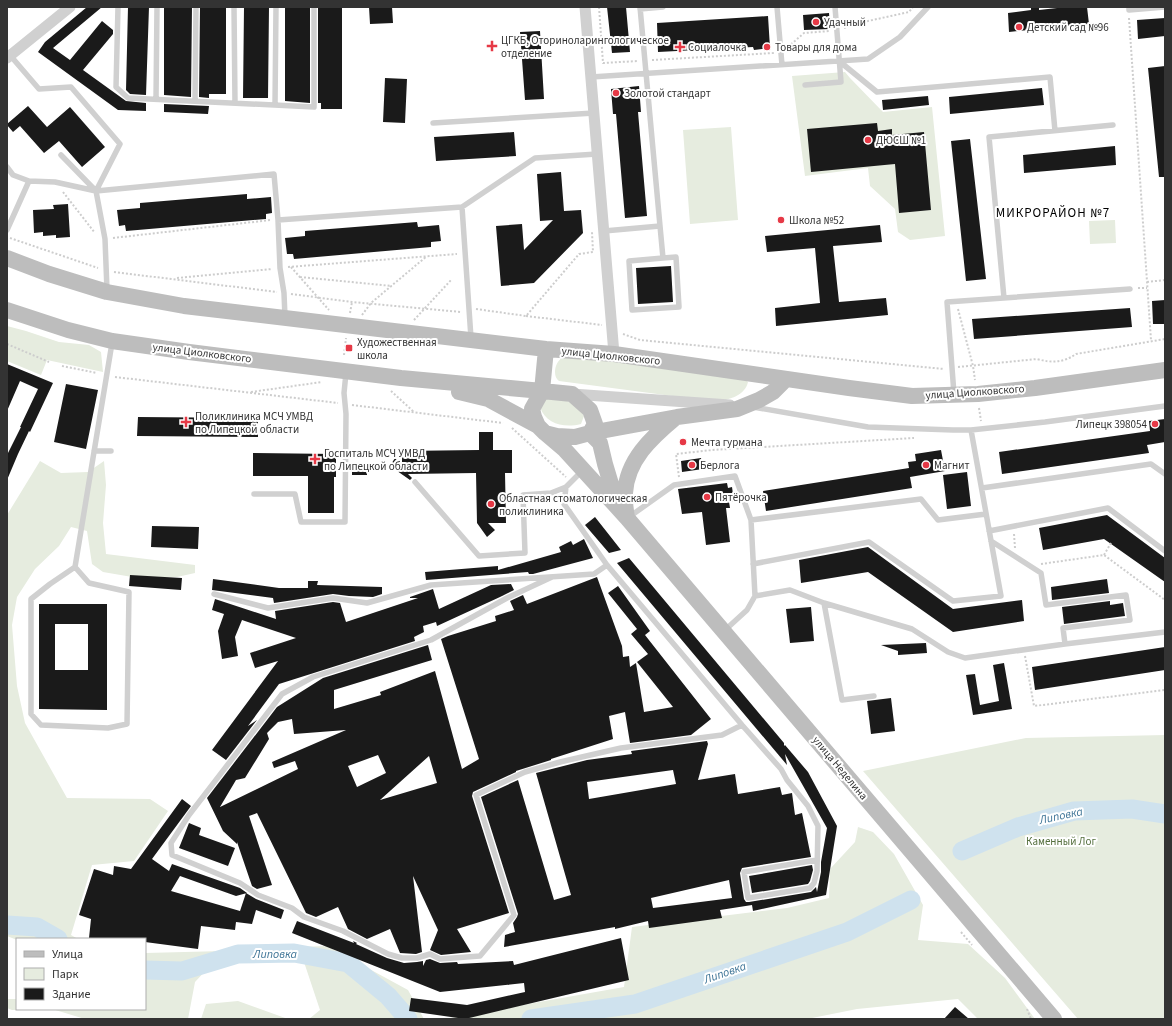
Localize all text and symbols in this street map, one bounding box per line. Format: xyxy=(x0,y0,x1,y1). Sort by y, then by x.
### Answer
place label: Удачный xyxy=(824,15,866,30)
marker: Удачный xyxy=(811,17,821,27)
place label: Детский сад №96 xyxy=(1027,20,1109,35)
marker: Детский сад №96 xyxy=(1014,22,1024,32)
place label: ЦГКБ, Оториноларингологическое отделение xyxy=(501,33,670,61)
marker: ЦГКБ, Оториноларингологическое отделение xyxy=(486,40,498,52)
place label: Социалочка xyxy=(688,40,746,55)
place label: Товары для дома xyxy=(775,40,857,55)
marker: Социалочка xyxy=(675,42,685,52)
marker: Товары для дома xyxy=(762,42,772,52)
place label: Золотой стандарт xyxy=(624,86,711,101)
marker: Золотой стандарт xyxy=(611,88,621,98)
place label: ДЮСШ №1 xyxy=(876,133,926,148)
marker: ДЮСШ №1 xyxy=(863,135,873,145)
district label: МИКРОРАЙОН №7 xyxy=(996,204,1110,222)
place label: Школа №52 xyxy=(789,213,844,228)
marker: Школа №52 xyxy=(776,215,786,225)
place label: Художественная школа xyxy=(357,335,437,363)
street label: улица Циолковского xyxy=(152,340,252,366)
marker: Художественная школа xyxy=(344,343,354,353)
street label: улица Циолковского xyxy=(561,343,661,369)
street label: улица Циолковского xyxy=(925,381,1025,403)
place label: Поликлиника МСЧ УМВД по Липецкой области xyxy=(195,409,313,437)
marker: Поликлиника МСЧ УМВД по Липецкой области xyxy=(180,416,192,428)
place label: Липецк 398054 xyxy=(1076,417,1148,432)
marker: Липецк 398054 xyxy=(1150,419,1160,429)
place label: Мечта гурмана xyxy=(691,435,763,450)
marker: Мечта гурмана xyxy=(678,437,688,447)
place label: Госпиталь МСЧ УМВД по Липецкой области xyxy=(324,446,428,474)
marker: Госпиталь МСЧ УМВД по Липецкой области xyxy=(309,453,321,465)
place label: Берлога xyxy=(700,458,739,473)
place label: Магнит xyxy=(934,458,970,473)
marker: Берлога xyxy=(687,460,697,470)
marker: Магнит xyxy=(921,460,931,470)
place label: Пятёрочка xyxy=(715,490,767,505)
place label: Областная стоматологическая поликлиника xyxy=(499,491,647,519)
marker: Пятёрочка xyxy=(702,492,712,502)
marker: Областная стоматологическая поликлиника xyxy=(486,499,496,509)
street label: улица Неделина xyxy=(809,733,871,803)
water label: Липовка xyxy=(1037,803,1085,829)
park label: Каменный Лог xyxy=(1026,834,1096,849)
legend xyxy=(16,938,146,1010)
text: Улица xyxy=(52,946,83,963)
water label: Липовка xyxy=(252,946,297,963)
water label: Липовка xyxy=(701,958,749,989)
text: Парк xyxy=(52,966,78,983)
text: Здание xyxy=(52,986,91,1003)

